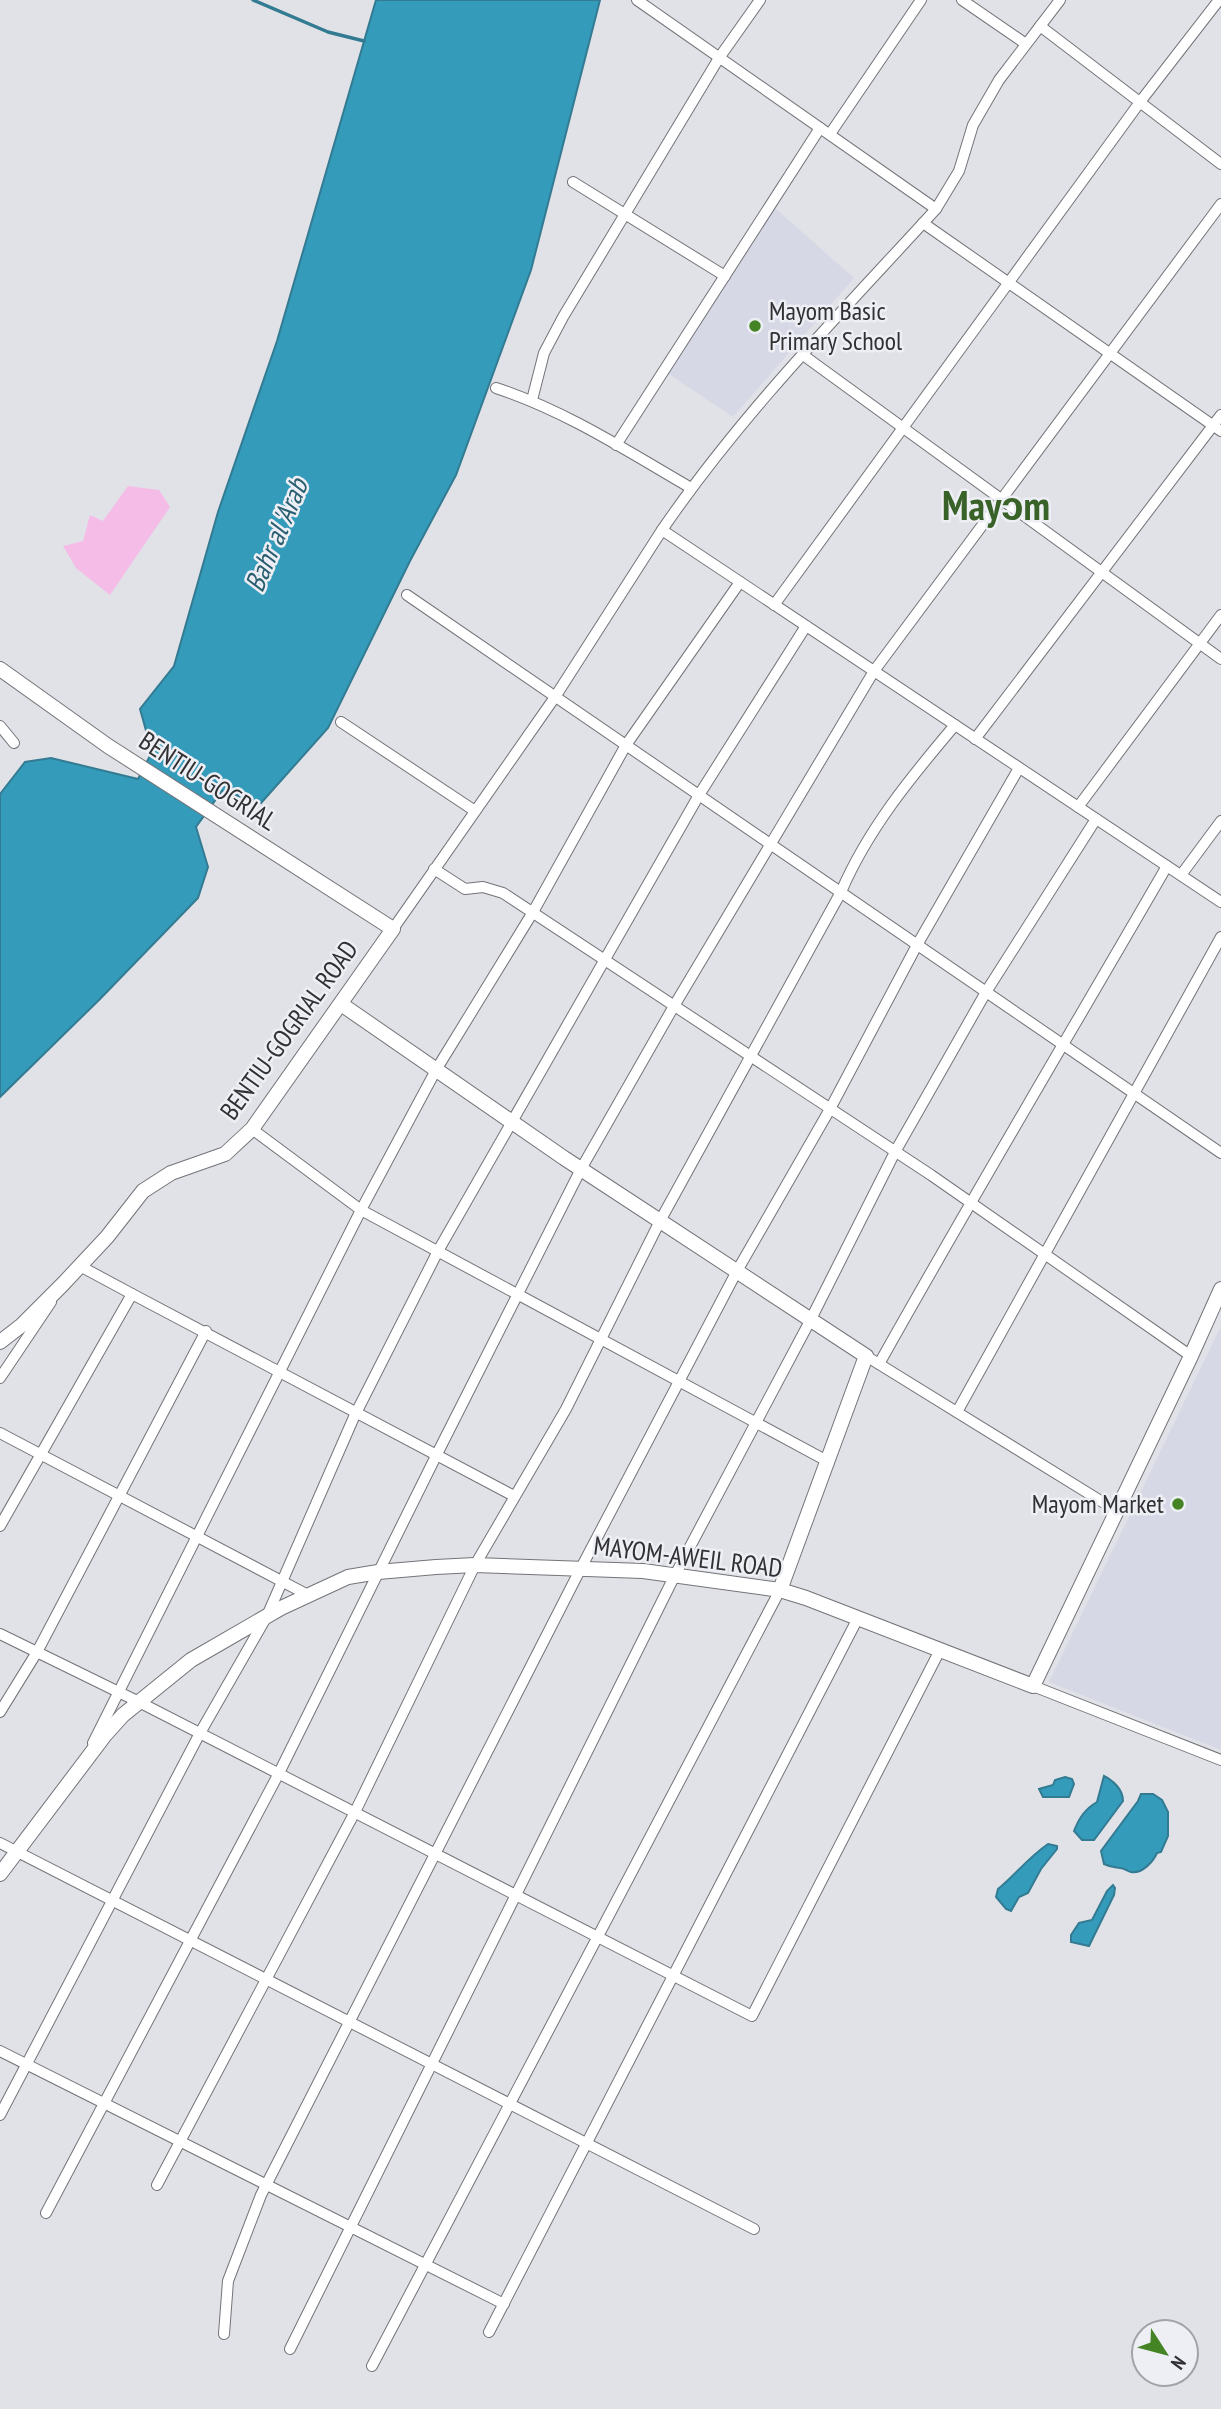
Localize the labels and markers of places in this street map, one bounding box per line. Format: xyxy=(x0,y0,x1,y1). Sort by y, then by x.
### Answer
place label: Mayom Basic Primary School xyxy=(769,294,902,357)
marker: Mayom Basic Primary School xyxy=(747,318,763,334)
place label: Mayom Market xyxy=(1032,1487,1164,1520)
marker: Mayom Market xyxy=(1170,1496,1186,1512)

